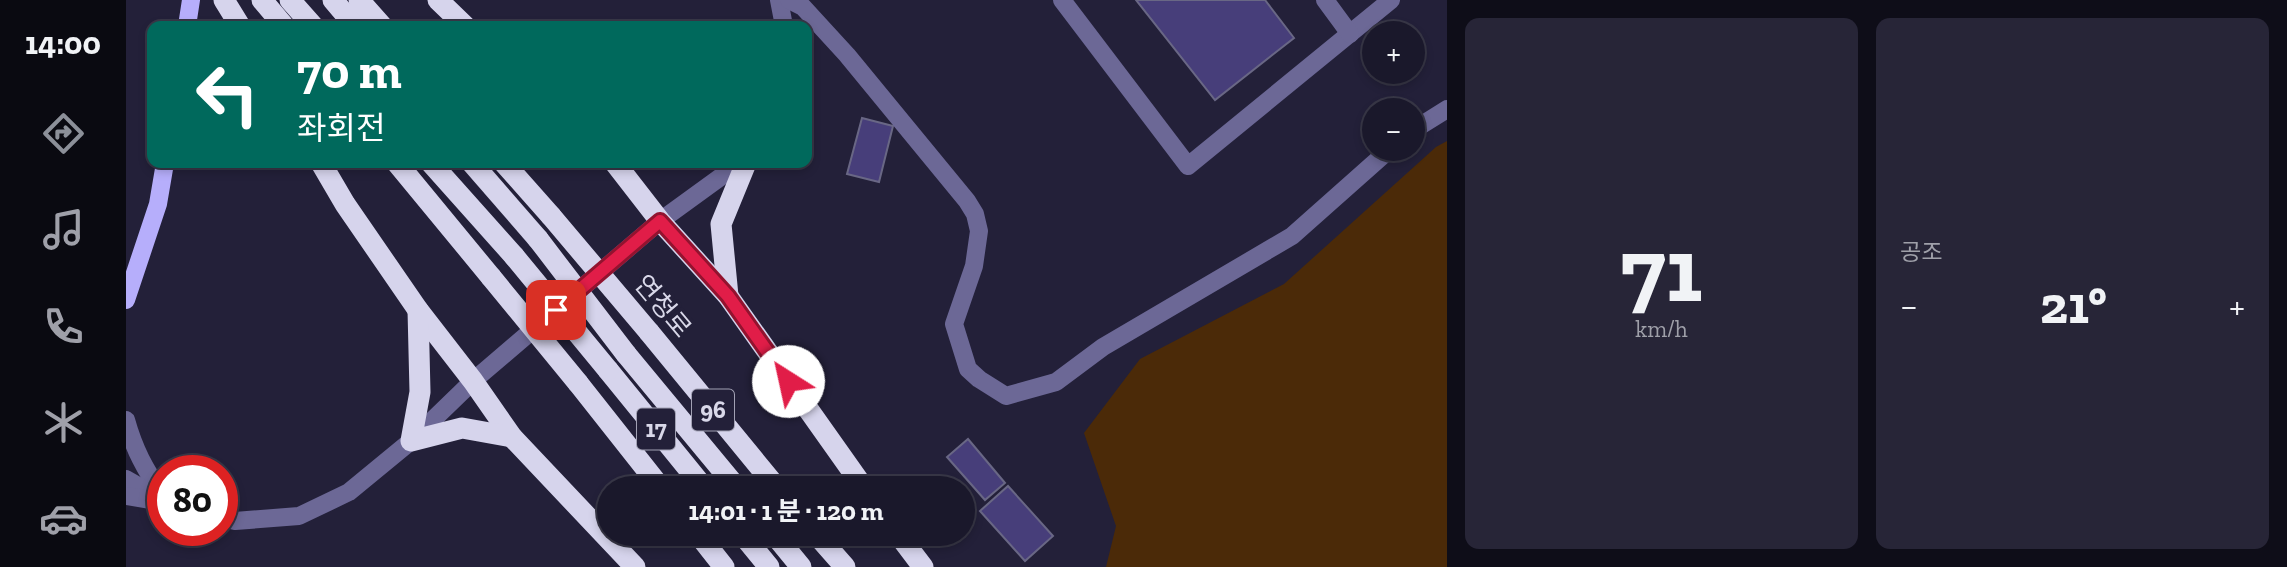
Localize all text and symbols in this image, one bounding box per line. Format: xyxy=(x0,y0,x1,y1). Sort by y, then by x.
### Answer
map controls xyxy=(1362,21,1425,161)
button: + xyxy=(1362,21,1425,84)
text: 14:00 xyxy=(25,24,101,62)
text: 70 m xyxy=(297,42,402,101)
icon: left xyxy=(182,49,273,140)
button: − xyxy=(1362,98,1425,161)
icon: directions xyxy=(39,109,88,158)
text: 좌회전 xyxy=(297,109,385,147)
icon: music xyxy=(39,205,88,254)
text: 71 xyxy=(1621,215,1702,324)
text: 공조 xyxy=(1900,238,1942,266)
street label: 연청로 xyxy=(628,268,698,344)
text: 21° xyxy=(2040,274,2107,336)
pin xyxy=(526,280,586,340)
text: − xyxy=(1900,283,1918,329)
text: + xyxy=(2229,283,2245,329)
icon: arrive xyxy=(537,291,575,329)
icon: phone xyxy=(39,302,88,351)
text: km/h xyxy=(1635,315,1688,343)
position arrow xyxy=(751,344,825,418)
road number: 96 xyxy=(692,390,734,430)
icon: climate xyxy=(39,398,88,447)
road number: 17 xyxy=(637,408,675,449)
speed limit sign: 80 xyxy=(147,455,238,546)
icon: car xyxy=(39,494,88,543)
text: 14:01 · 1 분 · 120 m xyxy=(688,495,884,527)

